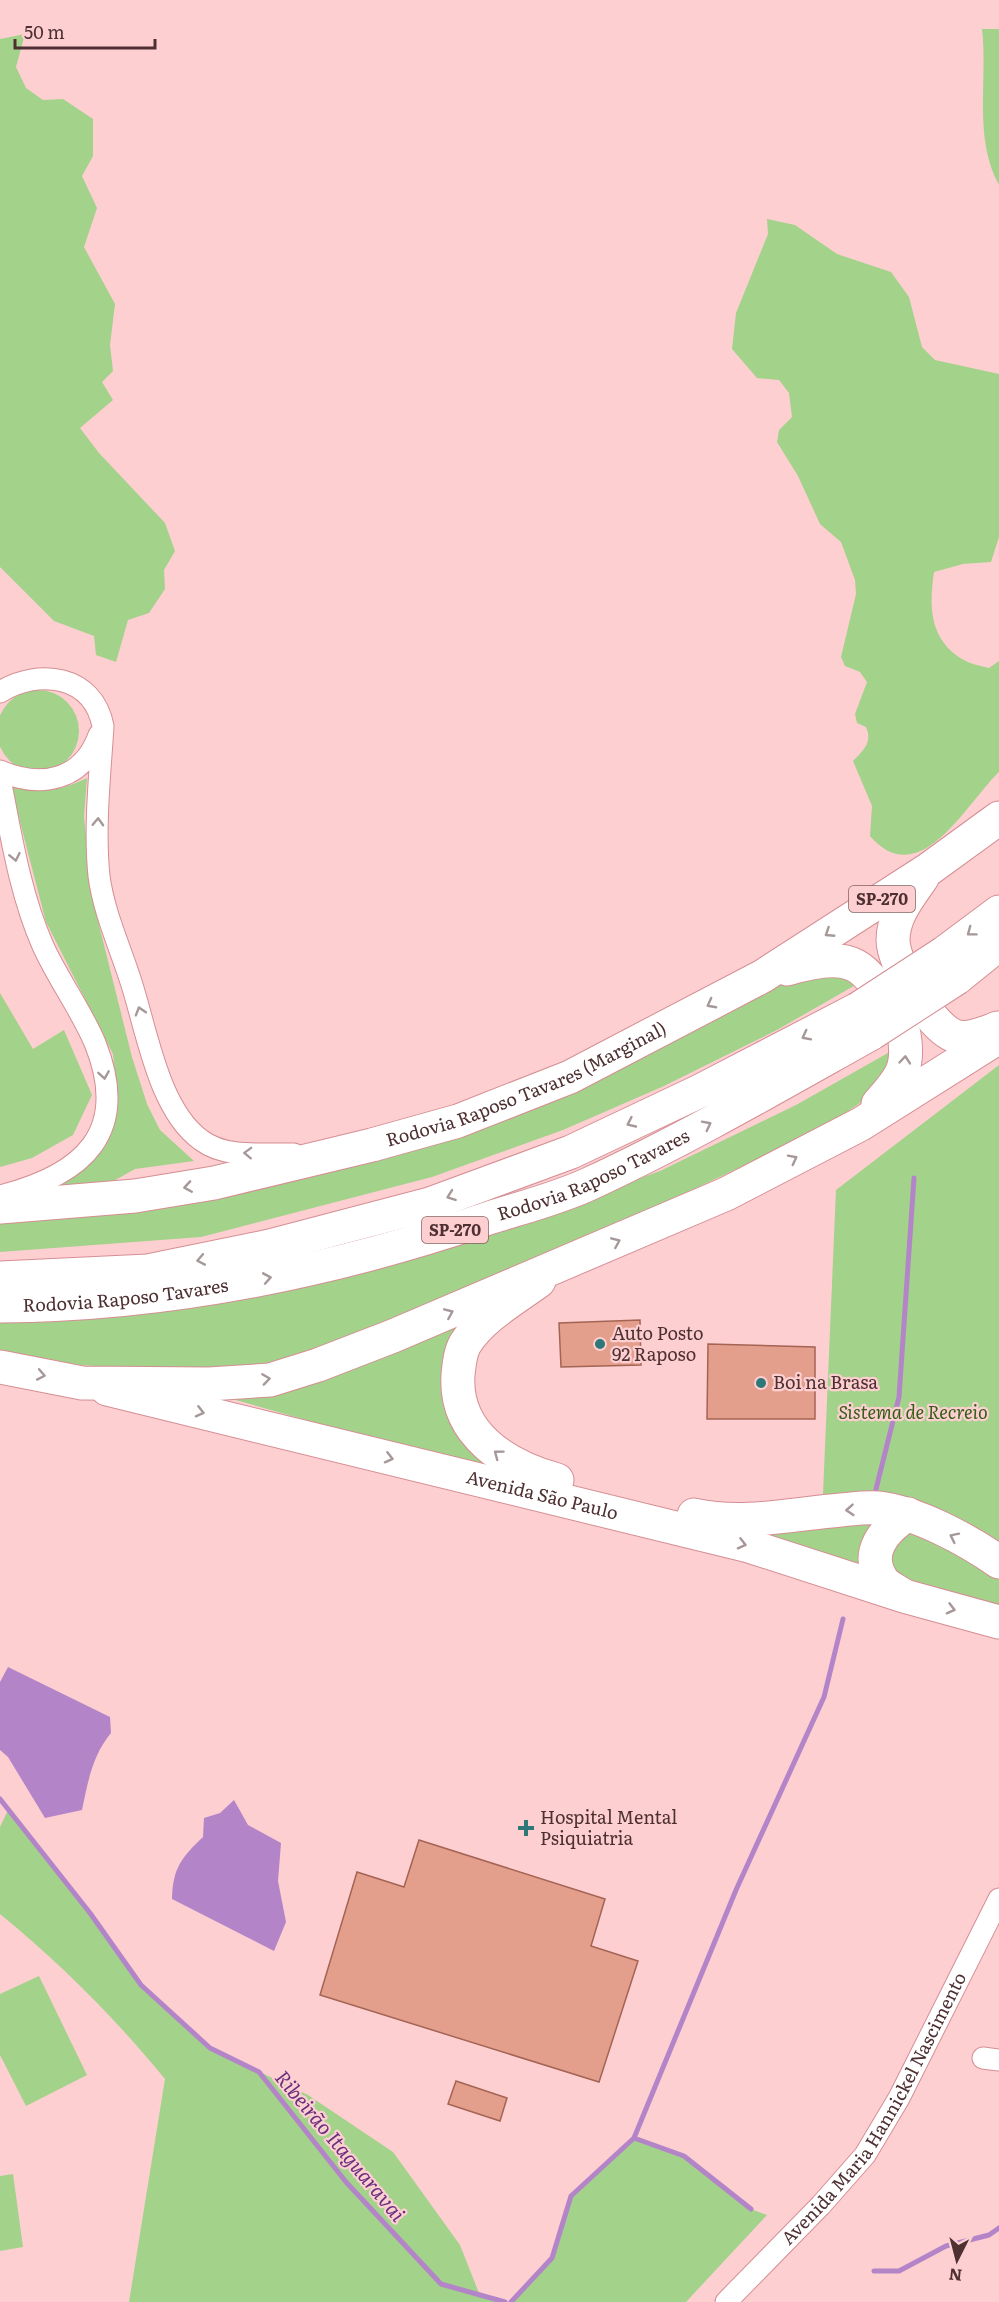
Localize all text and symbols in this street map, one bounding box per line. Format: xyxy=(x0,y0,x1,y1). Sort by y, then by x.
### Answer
scale bar xyxy=(15,12,154,50)
text: 50 m xyxy=(24,18,65,45)
one-way arrow xyxy=(92,818,104,827)
one-way arrow xyxy=(8,852,21,862)
road number: SP-270 xyxy=(849,886,915,912)
one-way arrow xyxy=(967,925,978,936)
one-way arrow xyxy=(825,926,836,937)
one-way arrow xyxy=(707,997,717,1008)
one-way arrow xyxy=(135,1006,147,1017)
street label: Rodovia Raposo Tavares (Marginal) xyxy=(383,1014,671,1152)
one-way arrow xyxy=(801,1029,812,1040)
one-way arrow xyxy=(898,1055,911,1064)
one-way arrow xyxy=(97,1071,109,1080)
one-way arrow xyxy=(627,1116,638,1128)
street label: Rodovia Raposo Tavares xyxy=(494,1121,694,1227)
one-way arrow xyxy=(700,1121,711,1132)
one-way arrow xyxy=(243,1146,252,1159)
one-way arrow xyxy=(786,1155,797,1166)
one-way arrow xyxy=(184,1181,193,1193)
one-way arrow xyxy=(446,1189,457,1201)
road number: SP-270 xyxy=(422,1217,488,1243)
one-way arrow xyxy=(610,1237,621,1249)
one-way arrow xyxy=(196,1253,206,1266)
street label: Rodovia Raposo Tavares xyxy=(22,1270,230,1318)
one-way arrow xyxy=(261,1272,271,1285)
one-way arrow xyxy=(443,1308,454,1320)
place label: Auto Posto 92 Raposo xyxy=(612,1319,704,1367)
marker: Auto Posto 92 Raposo xyxy=(593,1337,607,1351)
one-way arrow xyxy=(36,1368,46,1381)
place label: Boi na Brasa xyxy=(773,1368,878,1395)
one-way arrow xyxy=(261,1374,271,1386)
marker: Boi na Brasa xyxy=(754,1376,768,1390)
park label: Sistema de Recreio xyxy=(838,1398,988,1425)
one-way arrow xyxy=(195,1405,205,1418)
one-way arrow xyxy=(384,1451,394,1464)
one-way arrow xyxy=(494,1451,505,1462)
street label: Avenida São Paulo xyxy=(464,1462,621,1526)
one-way arrow xyxy=(845,1503,854,1516)
one-way arrow xyxy=(950,1532,961,1544)
one-way arrow xyxy=(737,1537,747,1550)
one-way arrow xyxy=(945,1602,956,1614)
place label: Hospital Mental Psiquiatria xyxy=(540,1803,677,1851)
marker: Hospital Mental Psiquiatria xyxy=(517,1819,535,1837)
street label: Avenida Maria Hannickel Nascimento xyxy=(774,1967,972,2250)
water label: Ribeirão Itaguaravai xyxy=(269,2063,414,2227)
north arrow xyxy=(927,2230,987,2290)
text: N xyxy=(947,2263,963,2289)

